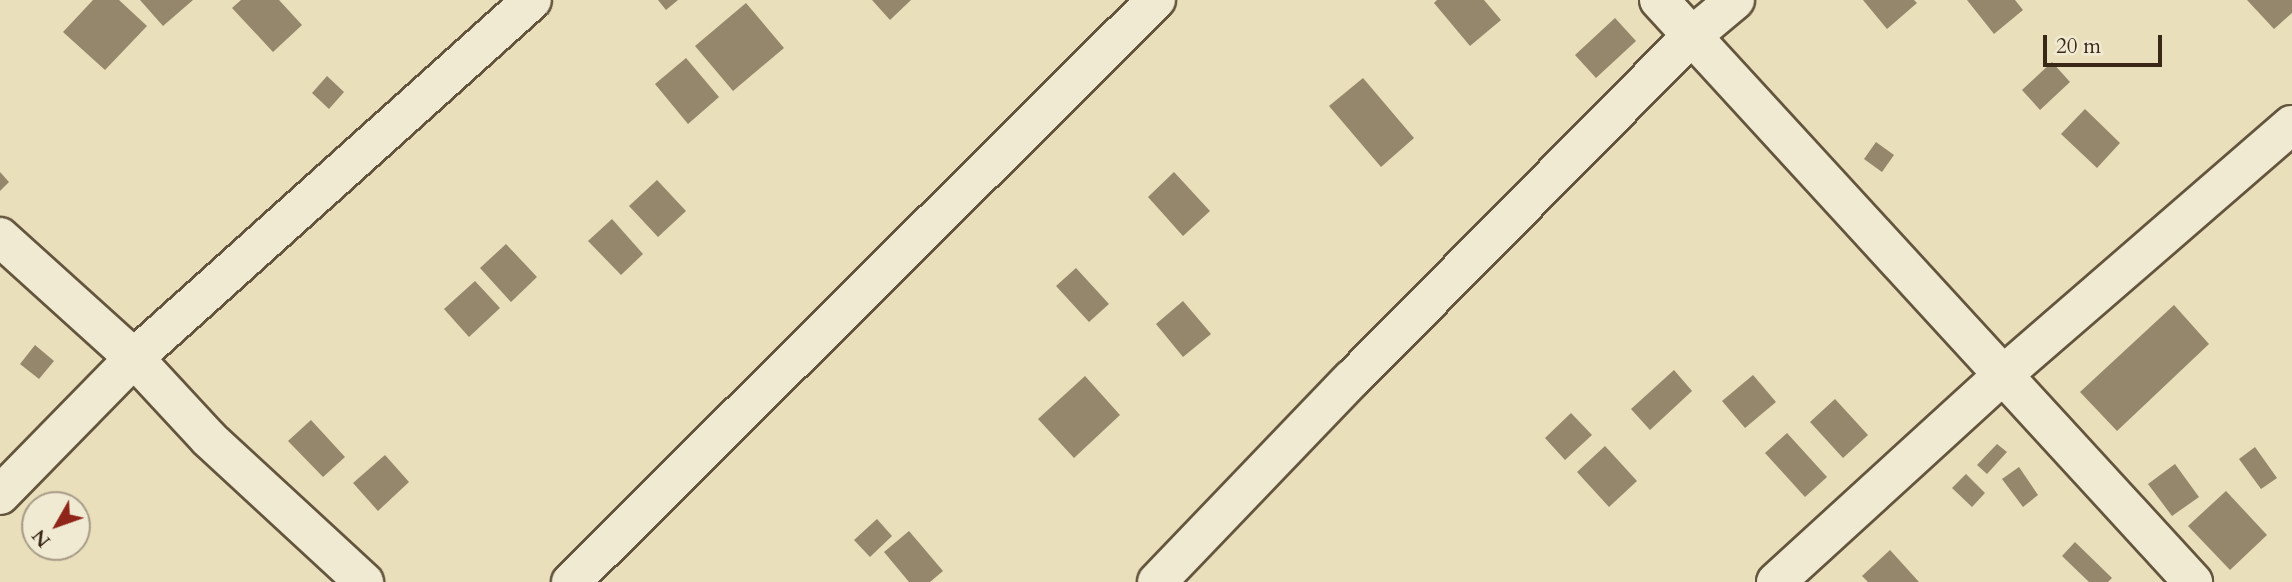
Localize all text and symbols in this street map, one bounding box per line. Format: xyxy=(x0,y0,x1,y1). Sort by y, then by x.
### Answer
scale bar xyxy=(2047,21,2166,65)
text: 20 m xyxy=(2056,32,2101,61)
north arrow xyxy=(21,491,91,561)
text: N xyxy=(26,524,57,553)

